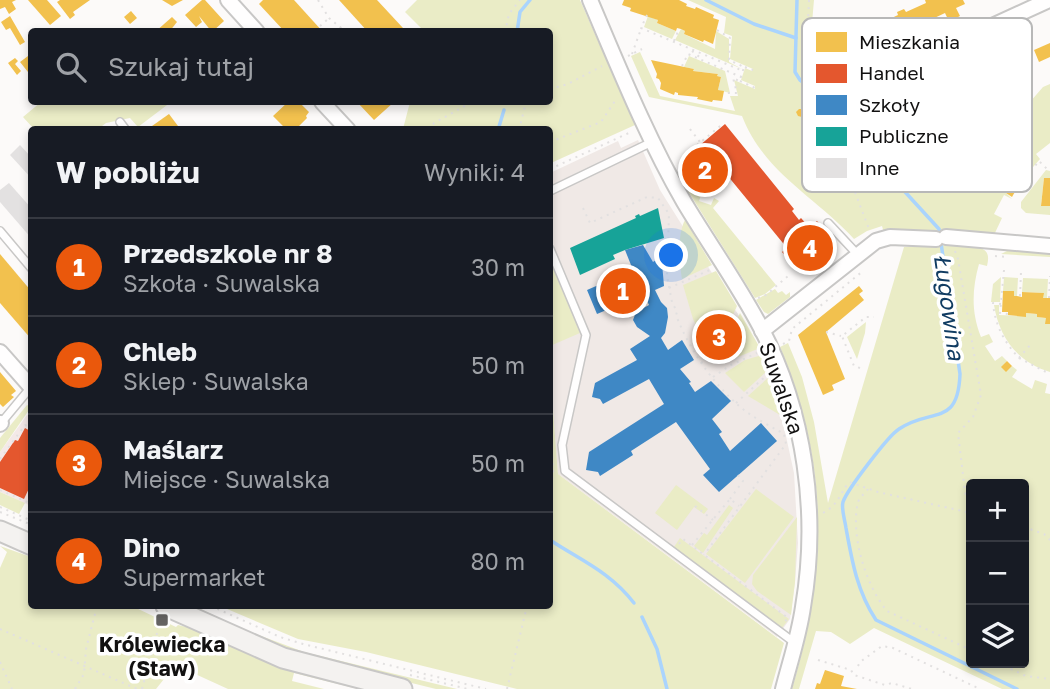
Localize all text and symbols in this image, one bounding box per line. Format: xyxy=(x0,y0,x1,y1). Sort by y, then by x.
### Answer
legend xyxy=(802,18,1032,192)
search box xyxy=(28,28,553,105)
text: Mieszkania xyxy=(859,30,960,53)
icon: search xyxy=(52,48,90,86)
text: Szukaj tutaj xyxy=(108,51,254,82)
text: Handel xyxy=(859,61,925,84)
text: Szkoły xyxy=(859,93,920,116)
text: Publiczne xyxy=(859,124,949,147)
pin: 2 xyxy=(682,144,728,196)
text: W pobliżu xyxy=(56,154,200,190)
text: Inne xyxy=(859,156,899,179)
text: Wyniki: 4 xyxy=(424,158,525,186)
pin: 4 xyxy=(787,222,833,274)
text: Przedszkole nr 8 xyxy=(123,238,333,269)
your location xyxy=(654,238,688,272)
water label: Ługowina xyxy=(929,252,971,363)
text: 1 xyxy=(73,253,85,281)
text: 30 m xyxy=(471,253,525,281)
pin: 1 xyxy=(600,265,646,317)
text: Szkoła · Suwalska xyxy=(123,269,320,297)
pin: 3 xyxy=(696,311,742,363)
text: Chleb xyxy=(123,336,197,367)
street label: Suwalska xyxy=(754,338,810,438)
text: 2 xyxy=(72,351,86,379)
text: 50 m xyxy=(471,351,525,379)
text: Sklep · Suwalska xyxy=(123,367,309,395)
text: Maślarz xyxy=(123,434,223,465)
text: 3 xyxy=(72,449,86,477)
text: 50 m xyxy=(471,449,525,477)
text: Miejsce · Suwalska xyxy=(123,465,330,493)
map controls xyxy=(966,479,1029,668)
button: + xyxy=(966,479,1029,542)
text: Dino xyxy=(123,532,180,563)
button: − xyxy=(966,542,1029,605)
text: 4 xyxy=(72,547,86,575)
text: 80 m xyxy=(471,547,525,575)
text: Supermarket xyxy=(123,563,266,591)
button: layers xyxy=(966,605,1029,668)
marker: Królewiecka (Staw) xyxy=(154,612,170,628)
place label: Królewiecka (Staw) xyxy=(99,631,225,681)

